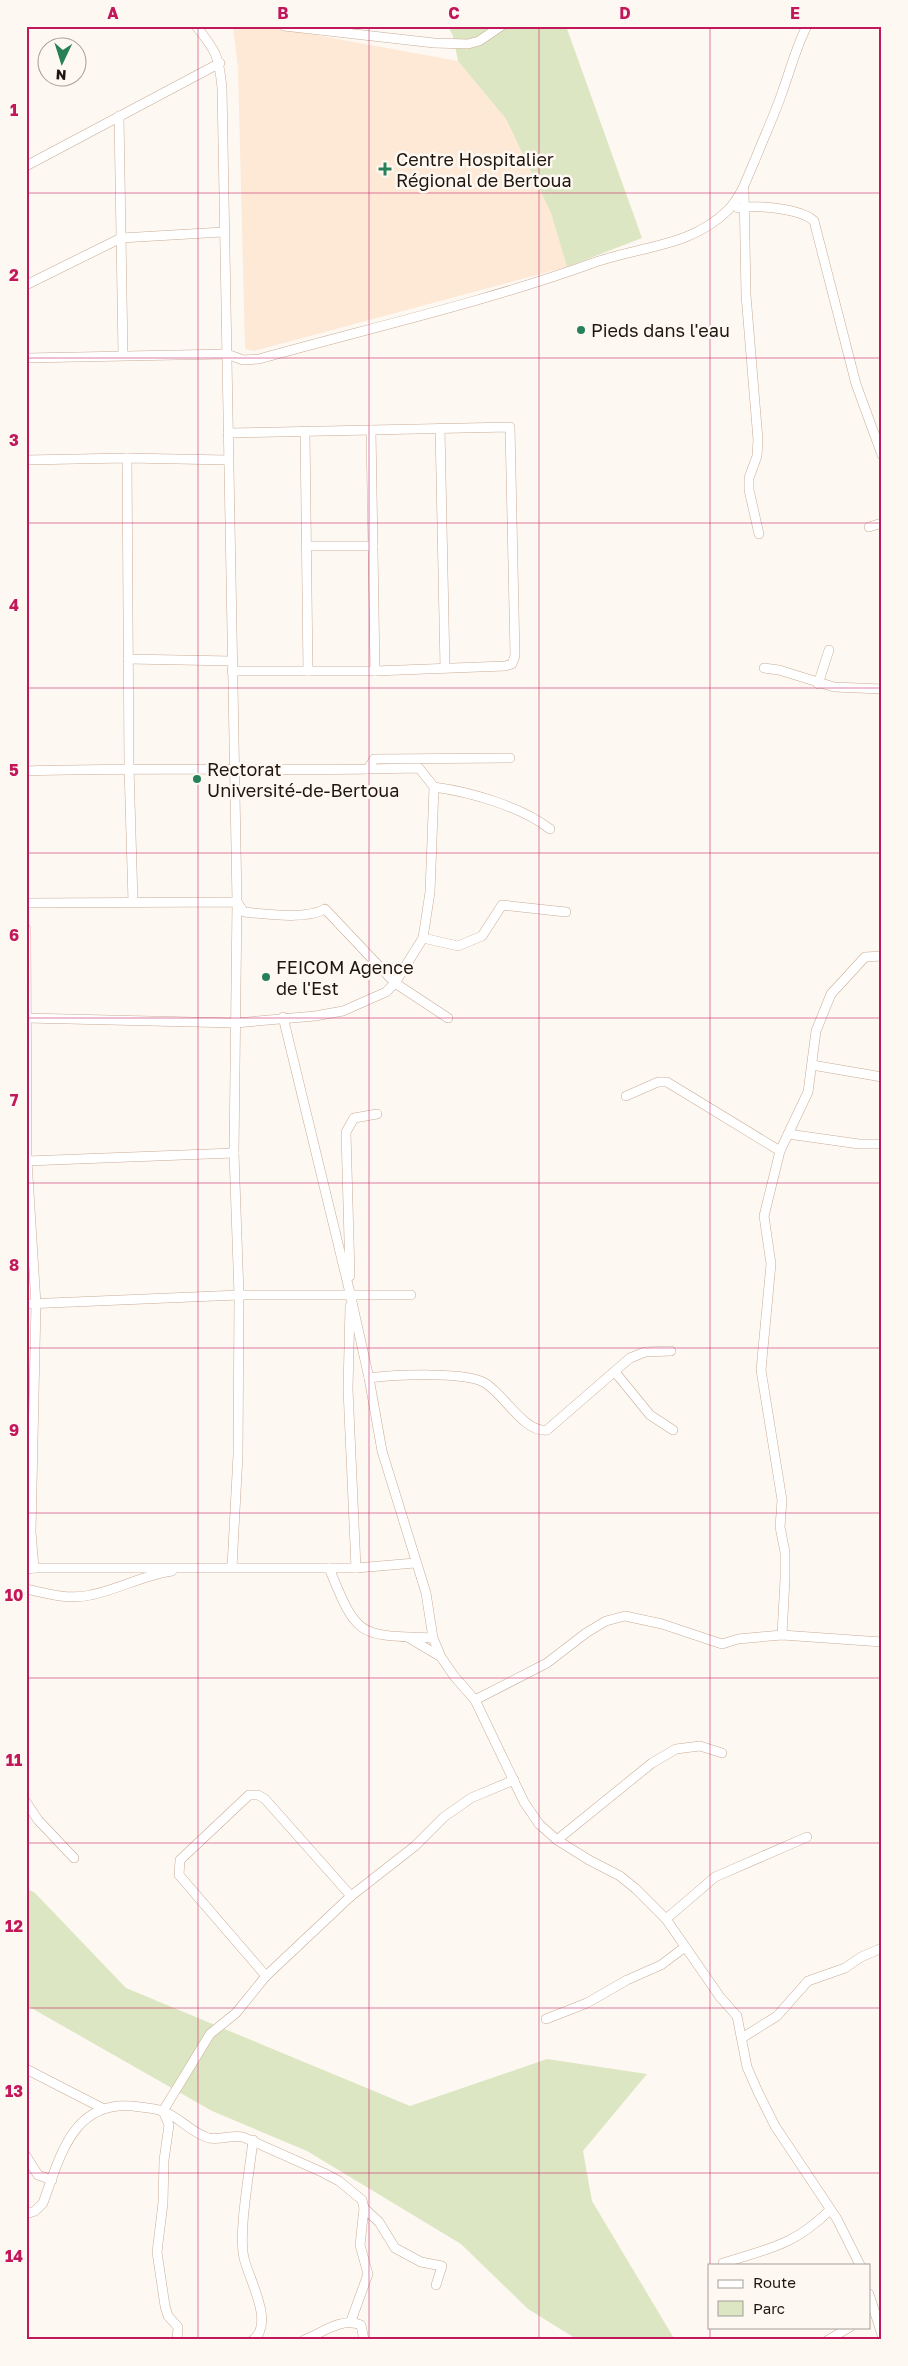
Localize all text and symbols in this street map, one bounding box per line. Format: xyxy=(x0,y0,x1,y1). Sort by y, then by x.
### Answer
text: A xyxy=(107,3,119,23)
text: B xyxy=(277,3,289,23)
text: C xyxy=(448,3,460,23)
text: D xyxy=(619,3,631,23)
text: E xyxy=(790,3,800,23)
north arrow xyxy=(38,38,88,88)
text: N xyxy=(55,67,67,84)
text: 1 xyxy=(10,100,18,120)
place label: Centre Hospitalier Régional de Bertoua xyxy=(396,148,572,191)
marker: Centre Hospitalier Régional de Bertoua xyxy=(378,162,392,176)
text: 2 xyxy=(9,265,19,285)
place label: Pieds dans l'eau xyxy=(591,319,730,341)
marker: Pieds dans l'eau xyxy=(575,324,587,336)
text: 3 xyxy=(9,430,19,450)
text: 4 xyxy=(9,595,19,615)
place label: Rectorat Université-de-Bertoua xyxy=(207,758,399,801)
text: 5 xyxy=(9,760,19,780)
marker: Rectorat Université-de-Bertoua xyxy=(191,773,203,785)
text: 6 xyxy=(9,925,19,945)
place label: FEICOM Agence de l'Est xyxy=(276,956,414,999)
marker: FEICOM Agence de l'Est xyxy=(260,971,272,983)
text: 7 xyxy=(10,1090,19,1110)
text: 8 xyxy=(9,1255,19,1275)
text: 9 xyxy=(9,1420,19,1440)
text: 10 xyxy=(5,1585,23,1605)
text: 11 xyxy=(6,1750,22,1770)
text: 12 xyxy=(5,1916,23,1936)
text: 13 xyxy=(5,2081,23,2101)
text: 14 xyxy=(5,2246,23,2266)
legend xyxy=(708,2264,870,2328)
text: Route xyxy=(753,2273,796,2291)
text: Parc xyxy=(753,2299,785,2317)

